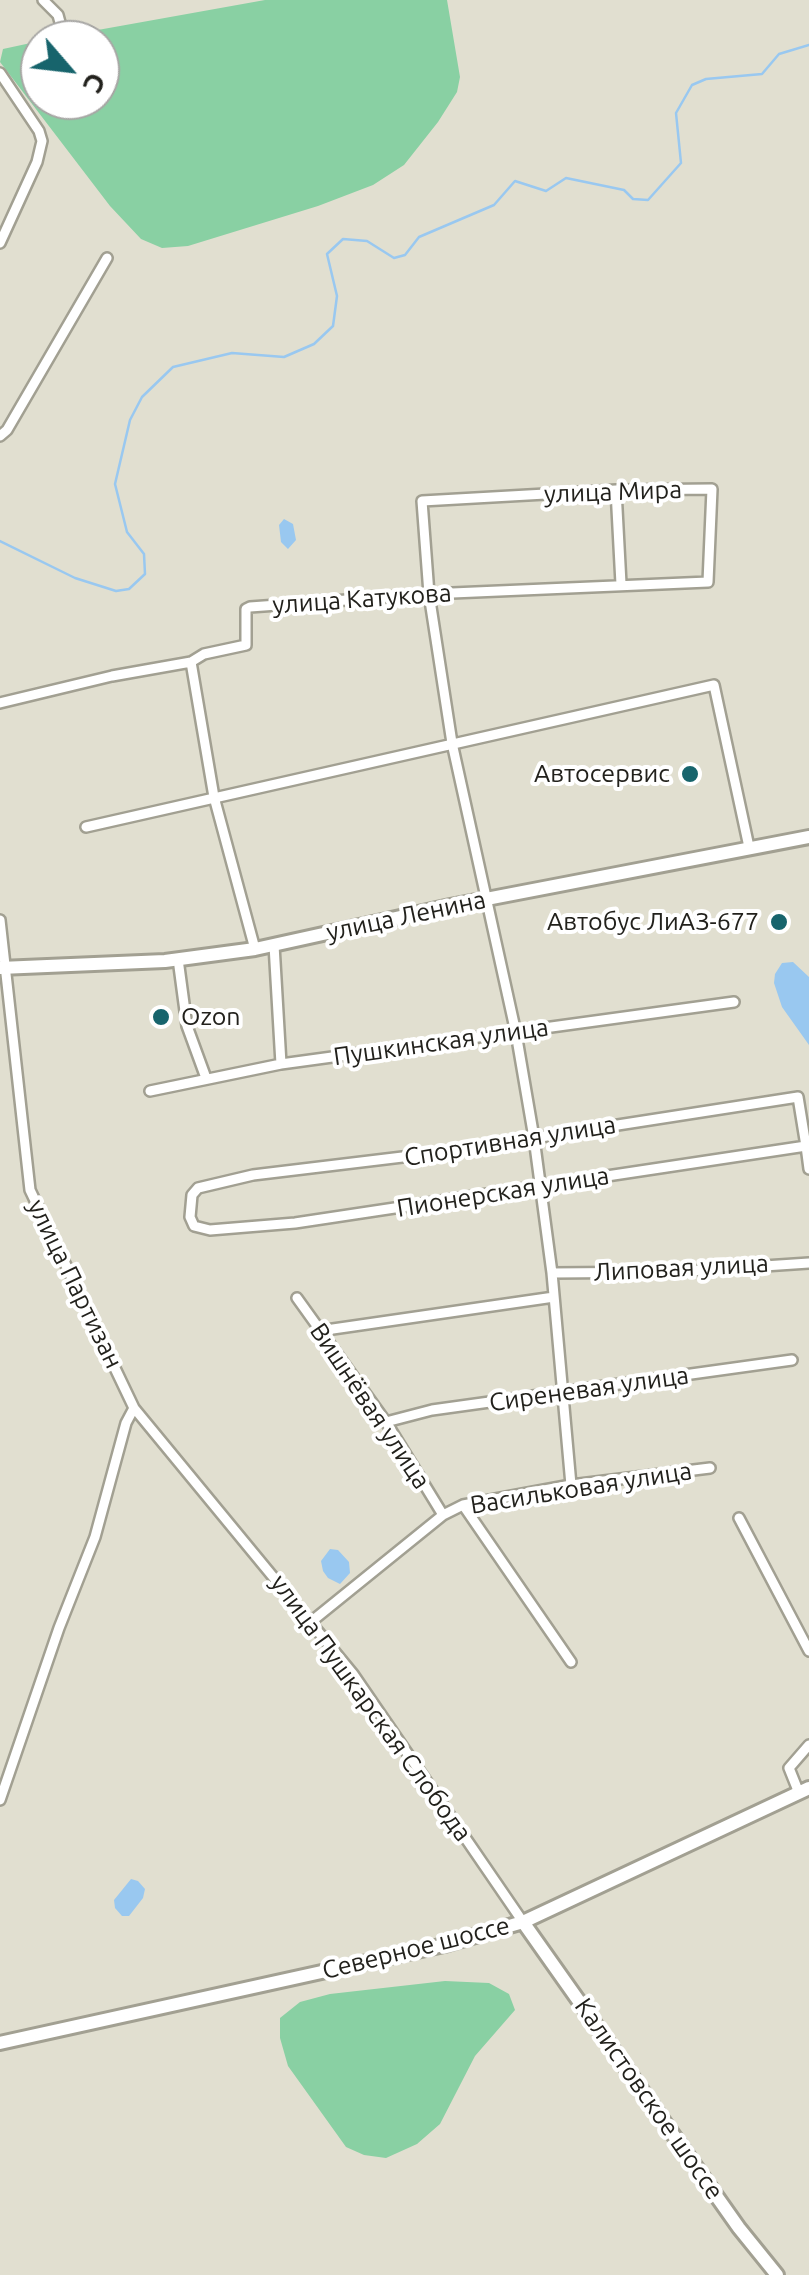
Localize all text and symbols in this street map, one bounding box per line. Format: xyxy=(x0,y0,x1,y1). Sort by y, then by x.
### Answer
north arrow xyxy=(20,20,120,120)
text: С xyxy=(77,68,113,99)
street label: улица Мира xyxy=(543,475,683,509)
street label: улица Катукова xyxy=(271,578,453,620)
place label: Автосервис xyxy=(534,759,670,789)
marker: Автосервис xyxy=(679,763,701,785)
street label: улица Ленина xyxy=(324,884,488,948)
place label: Автобус ЛиАЗ-677 xyxy=(547,907,759,937)
marker: Автобус ЛиАЗ-677 xyxy=(768,911,790,933)
place label: Ozon xyxy=(181,1002,241,1032)
marker: Ozon xyxy=(150,1006,172,1028)
street label: Пушкинская улица xyxy=(332,1012,550,1072)
street label: Спортивная улица xyxy=(402,1109,618,1173)
street label: Пионерская улица xyxy=(395,1160,611,1224)
street label: улица Партизан xyxy=(21,1195,129,1373)
street label: Липовая улица xyxy=(593,1248,769,1288)
street label: Вишнёвая улица xyxy=(303,1317,437,1495)
street label: Сиреневая улица xyxy=(487,1360,691,1418)
street label: Васильковая улица xyxy=(468,1456,694,1520)
street label: улица Пушкарская Слобода xyxy=(264,1569,478,1847)
street label: Северное шоссе xyxy=(319,1910,513,1986)
street label: Калистовское шоссе xyxy=(568,1992,730,2206)

